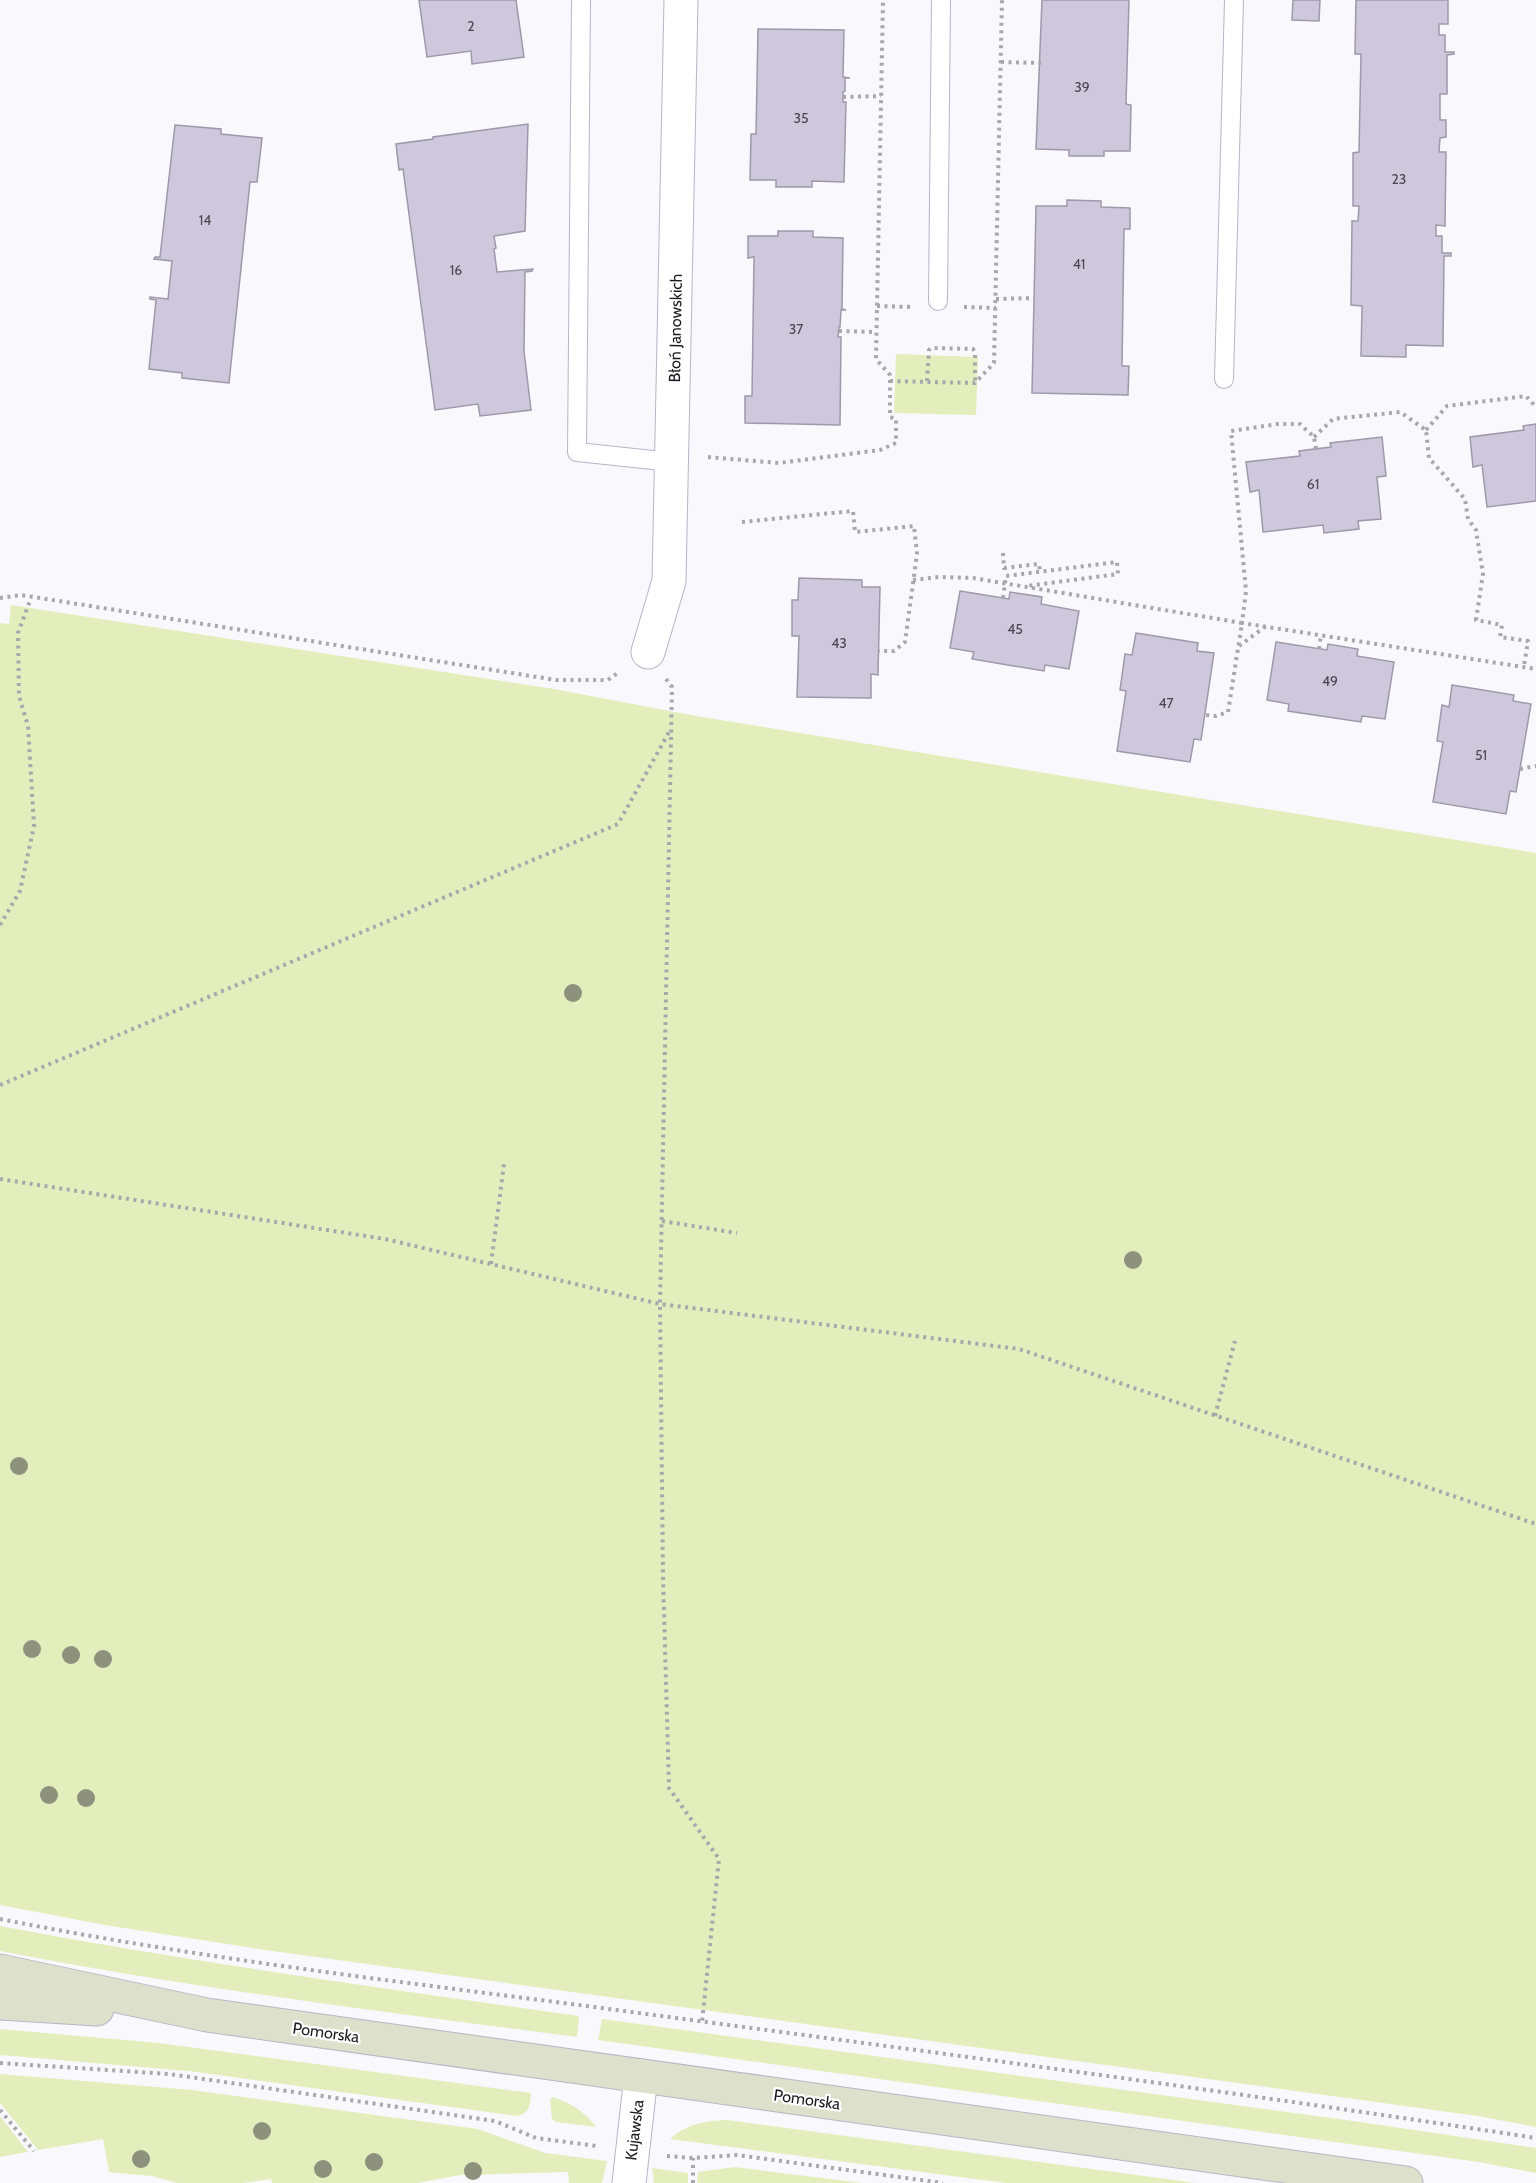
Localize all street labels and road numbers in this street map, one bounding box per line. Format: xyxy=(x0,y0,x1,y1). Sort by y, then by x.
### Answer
street label: Błoń Janowskich xyxy=(665,274,686,382)
street label: Pomorska xyxy=(291,2018,361,2047)
street label: Pomorska xyxy=(772,2085,842,2114)
street label: Kujawska xyxy=(621,2098,648,2161)

